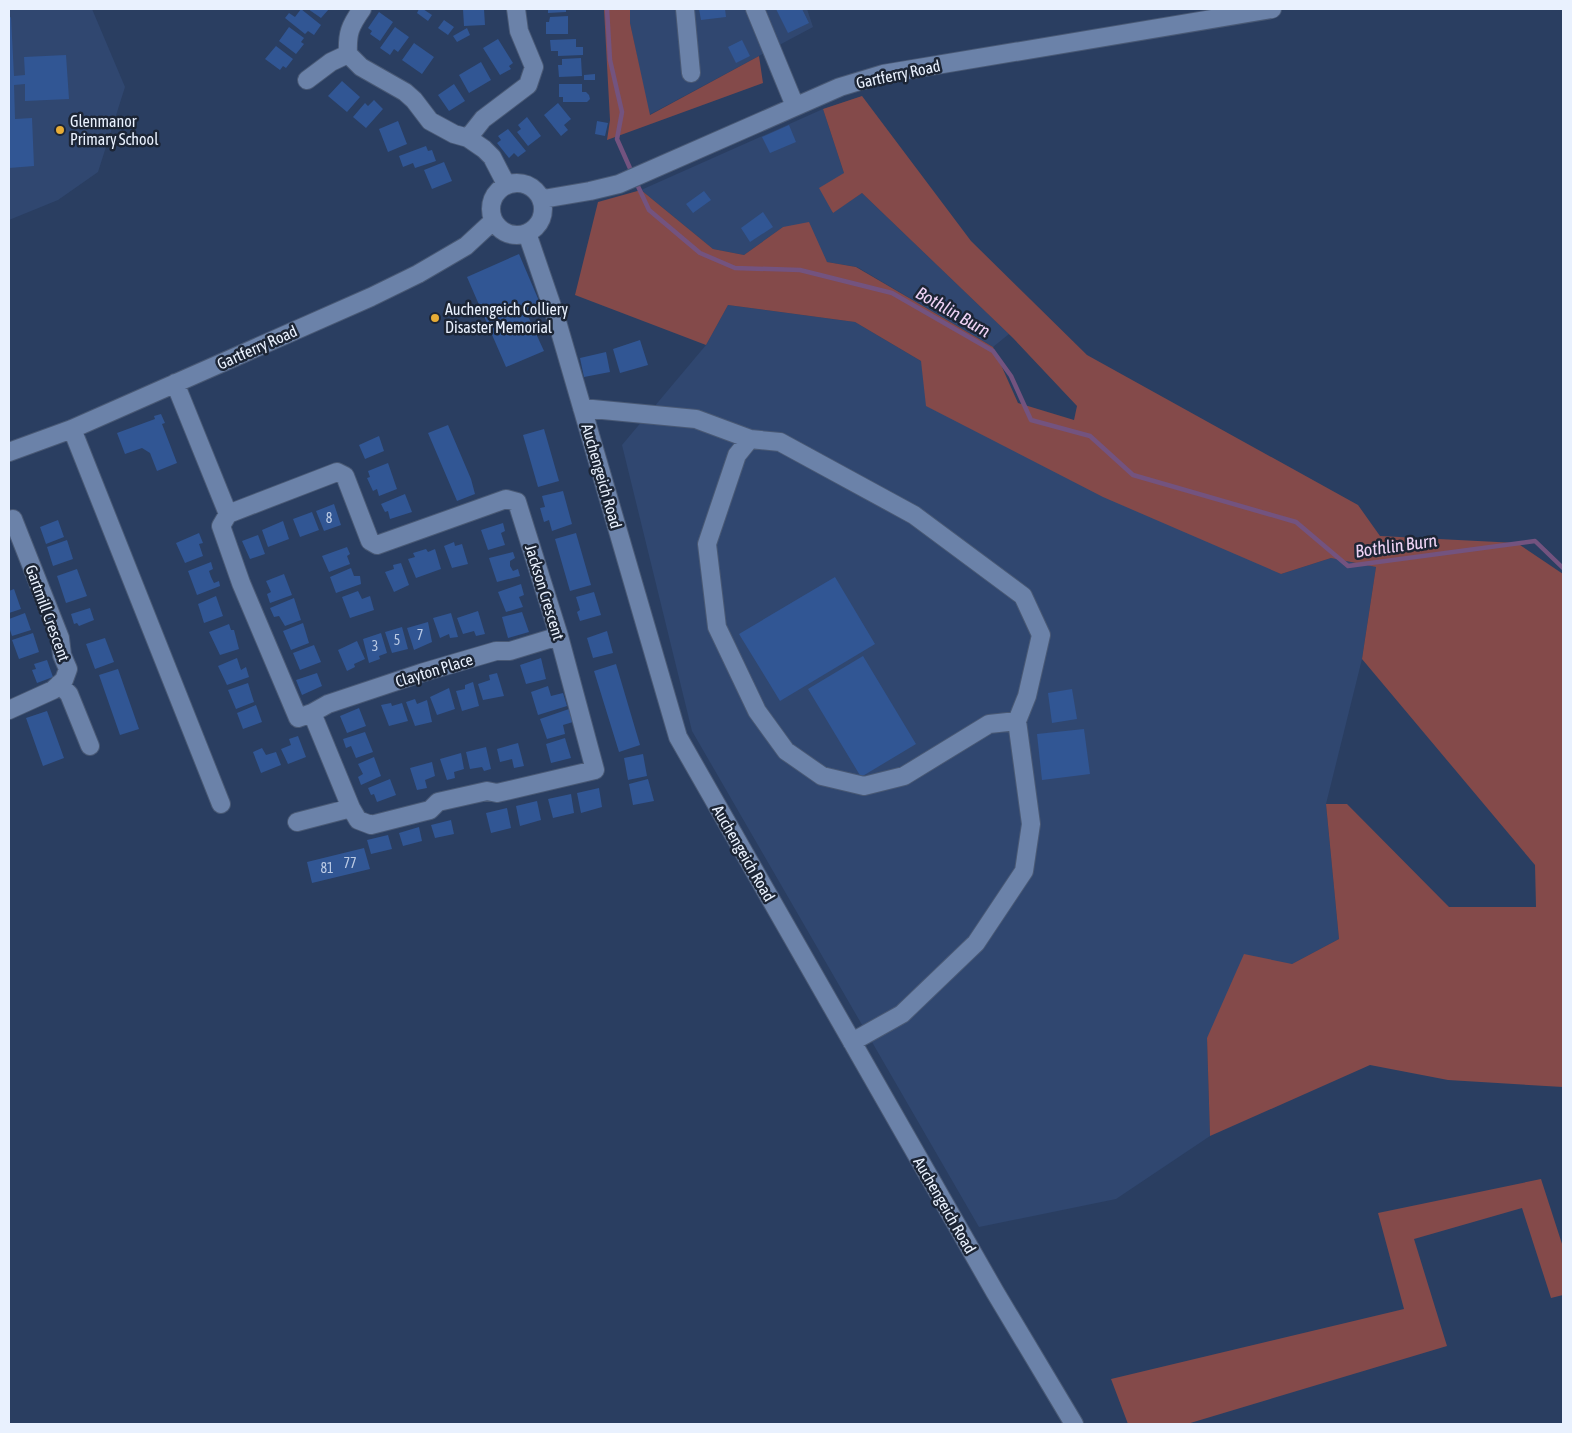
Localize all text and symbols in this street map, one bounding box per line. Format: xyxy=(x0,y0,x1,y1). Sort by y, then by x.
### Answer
street label: Gartferry Road xyxy=(854,56,942,93)
place label: Glenmanor Primary School xyxy=(70,112,159,149)
marker: Glenmanor Primary School xyxy=(54,124,66,136)
water label: Bothlin Burn xyxy=(912,282,994,341)
place label: Auchengeich Colliery Disaster Memorial xyxy=(445,300,569,336)
marker: Auchengeich Colliery Disaster Memorial xyxy=(429,312,441,324)
street label: Gartferry Road xyxy=(214,321,300,374)
street label: Auchengeich Road xyxy=(577,422,626,531)
house number: 8 xyxy=(326,510,333,526)
water label: Bothlin Burn xyxy=(1354,529,1438,562)
street label: Jackson Crescent xyxy=(522,542,568,642)
street label: Gartmill Crescent xyxy=(22,562,74,664)
house number: 7 xyxy=(417,627,423,643)
house number: 5 xyxy=(394,632,400,648)
house number: 3 xyxy=(372,638,378,654)
street label: Clayton Place xyxy=(393,650,475,691)
street label: Auchengeich Road xyxy=(708,802,779,905)
house number: 77 xyxy=(343,855,357,871)
house number: 81 xyxy=(320,860,334,876)
street label: Auchengeich Road xyxy=(909,1154,980,1257)

